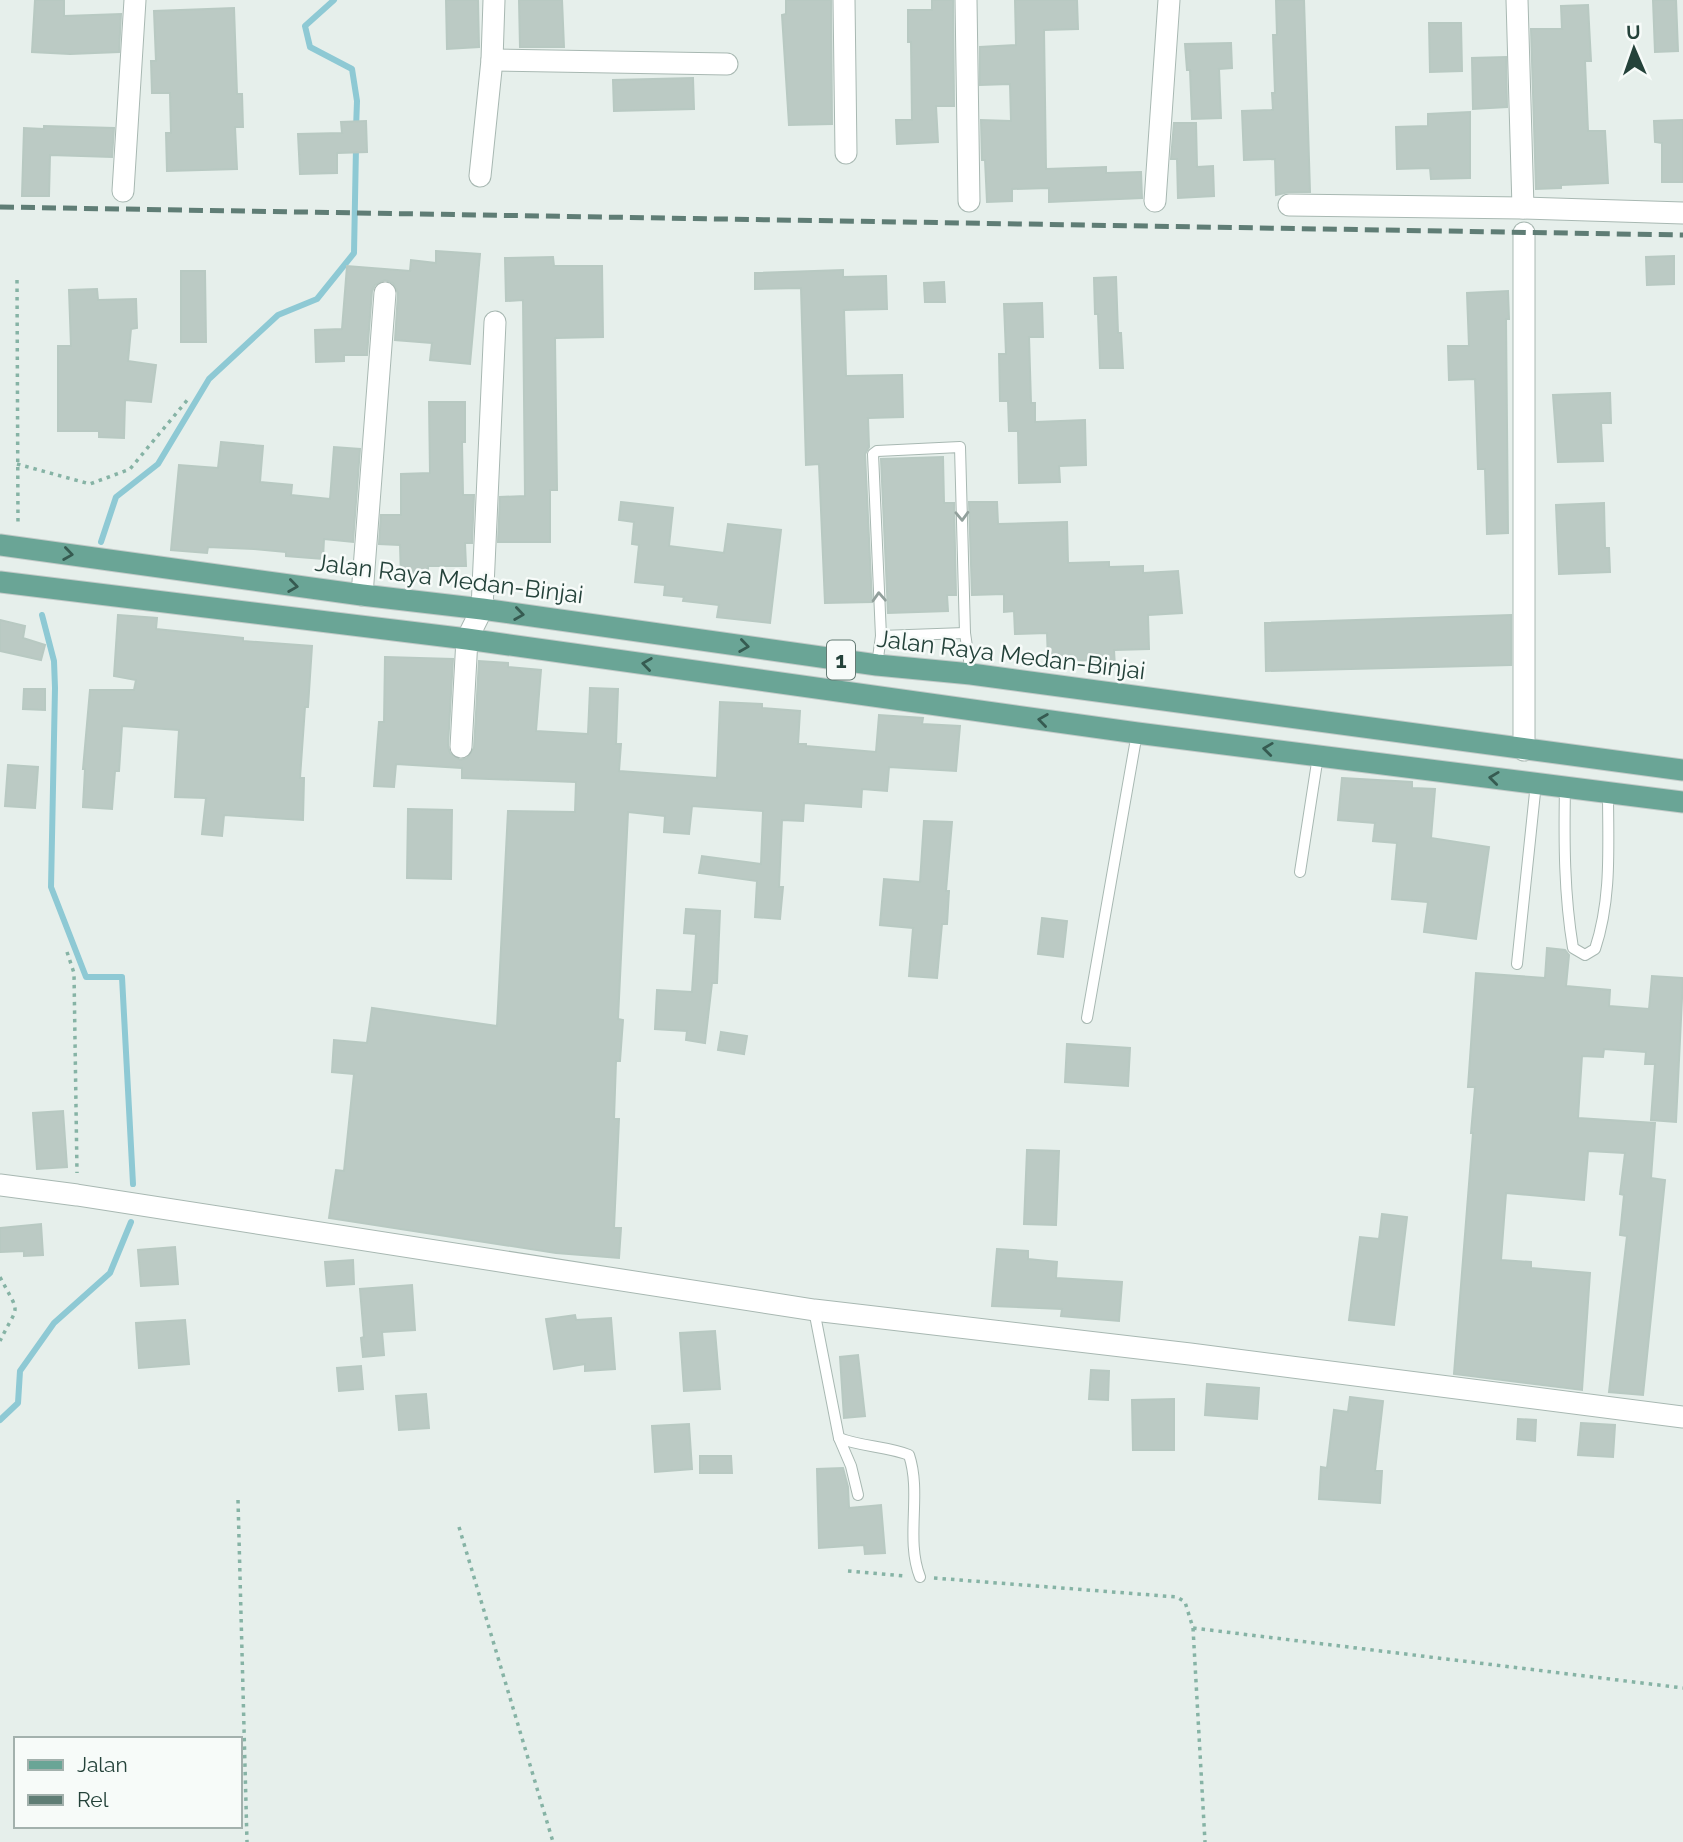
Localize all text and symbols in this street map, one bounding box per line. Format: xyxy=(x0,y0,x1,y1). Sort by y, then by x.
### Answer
north arrow xyxy=(1599,14,1669,84)
text: U xyxy=(1626,21,1641,43)
one-way arrow xyxy=(954,511,970,521)
one-way arrow xyxy=(62,547,73,562)
street label: Jalan Raya Medan-Binjai xyxy=(313,548,585,609)
one-way arrow xyxy=(287,578,299,593)
one-way arrow xyxy=(872,591,887,602)
one-way arrow xyxy=(513,606,525,621)
street label: Jalan Raya Medan-Binjai xyxy=(875,624,1147,685)
one-way arrow xyxy=(738,638,750,653)
road number: 1 xyxy=(827,640,855,680)
one-way arrow xyxy=(642,657,653,672)
one-way arrow xyxy=(1037,713,1048,728)
one-way arrow xyxy=(1262,742,1274,757)
one-way arrow xyxy=(1488,770,1500,785)
legend xyxy=(14,1737,242,1828)
text: Jalan xyxy=(77,1752,128,1777)
text: Rel xyxy=(77,1787,109,1812)

